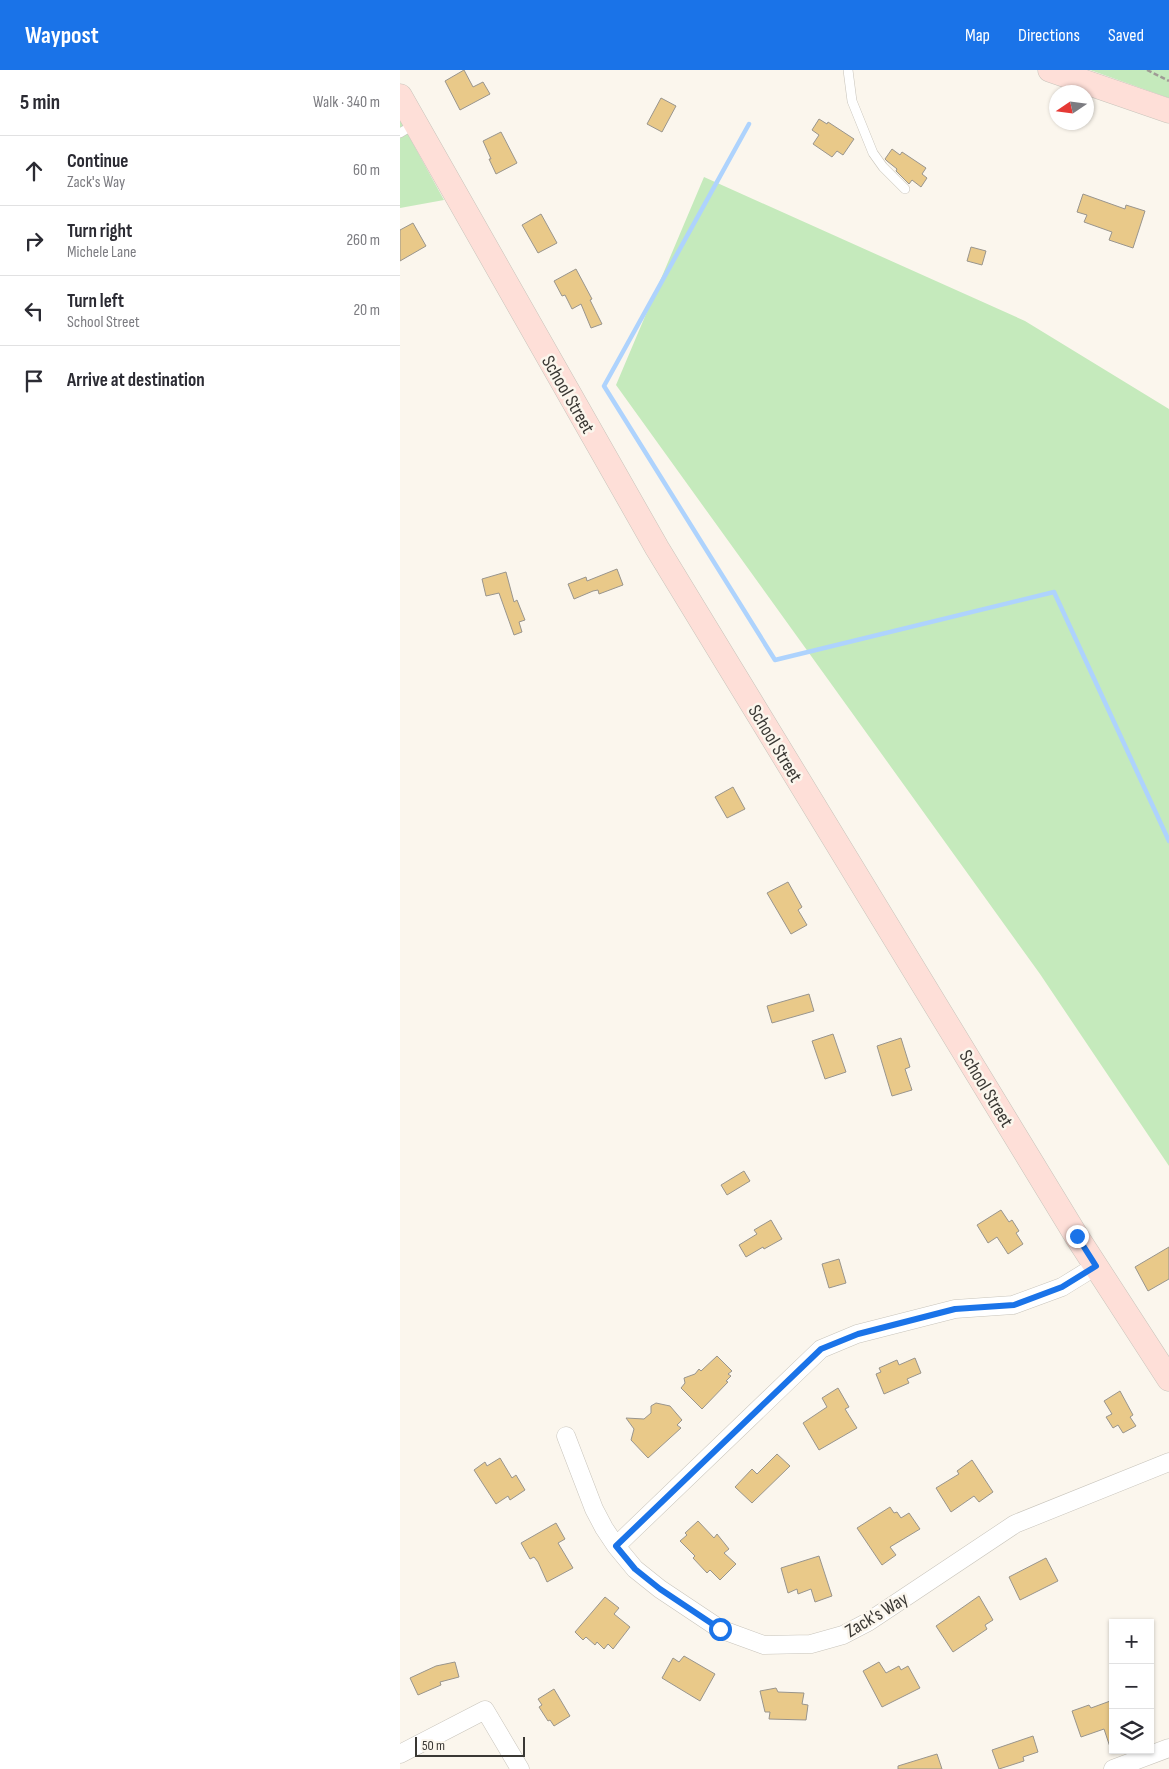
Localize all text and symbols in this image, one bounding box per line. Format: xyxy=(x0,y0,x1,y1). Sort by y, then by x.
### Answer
text: Waypost xyxy=(25,21,99,50)
text: Map xyxy=(965,25,990,46)
text: Directions xyxy=(1018,25,1080,46)
text: Saved xyxy=(1108,25,1144,46)
north arrow xyxy=(1049,85,1094,130)
text: 5 min xyxy=(20,90,60,115)
text: Walk · 340 m xyxy=(313,93,380,112)
text: Continue xyxy=(67,150,128,173)
icon: ahead xyxy=(20,157,48,185)
text: 60 m xyxy=(353,161,380,180)
text: Zack's Way xyxy=(67,173,125,192)
text: Turn right xyxy=(67,220,132,243)
icon: right xyxy=(20,227,48,255)
text: 260 m xyxy=(346,231,380,250)
text: Michele Lane xyxy=(67,243,136,262)
text: Turn left xyxy=(67,290,124,313)
icon: left xyxy=(20,297,48,325)
text: 20 m xyxy=(353,301,380,320)
text: School Street xyxy=(67,313,140,332)
street label: School Street xyxy=(536,352,599,438)
icon: arrive xyxy=(20,367,48,395)
text: Arrive at destination xyxy=(67,369,205,392)
street label: School Street xyxy=(743,701,807,787)
street label: School Street xyxy=(954,1046,1018,1132)
route end xyxy=(1066,1225,1089,1248)
street label: Zack's Way xyxy=(841,1587,913,1643)
route start xyxy=(709,1618,732,1641)
map controls xyxy=(1109,1619,1154,1754)
button: + xyxy=(1109,1619,1154,1664)
button: − xyxy=(1109,1664,1154,1709)
button: layers xyxy=(1109,1709,1154,1754)
scale bar xyxy=(415,1734,525,1757)
text: 50 m xyxy=(422,1737,445,1754)

